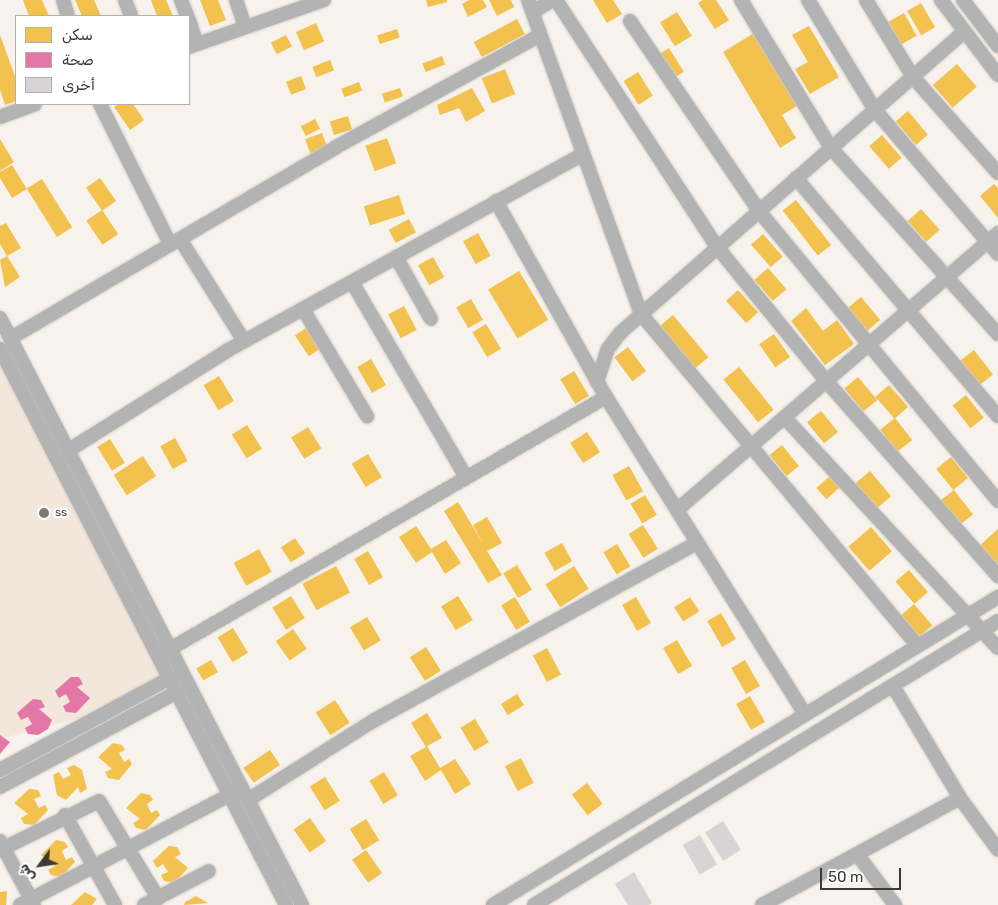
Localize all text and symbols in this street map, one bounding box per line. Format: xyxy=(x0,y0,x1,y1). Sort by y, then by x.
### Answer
legend xyxy=(15,15,190,105)
text: سكن xyxy=(62,26,93,44)
text: صحة xyxy=(62,51,94,69)
text: أخرى xyxy=(62,76,95,94)
marker: ss xyxy=(37,506,51,520)
place label: ss xyxy=(55,506,67,520)
north arrow xyxy=(15,840,65,890)
scale bar xyxy=(823,858,904,890)
text: ش xyxy=(15,861,39,885)
text: 50 m xyxy=(828,868,863,886)

